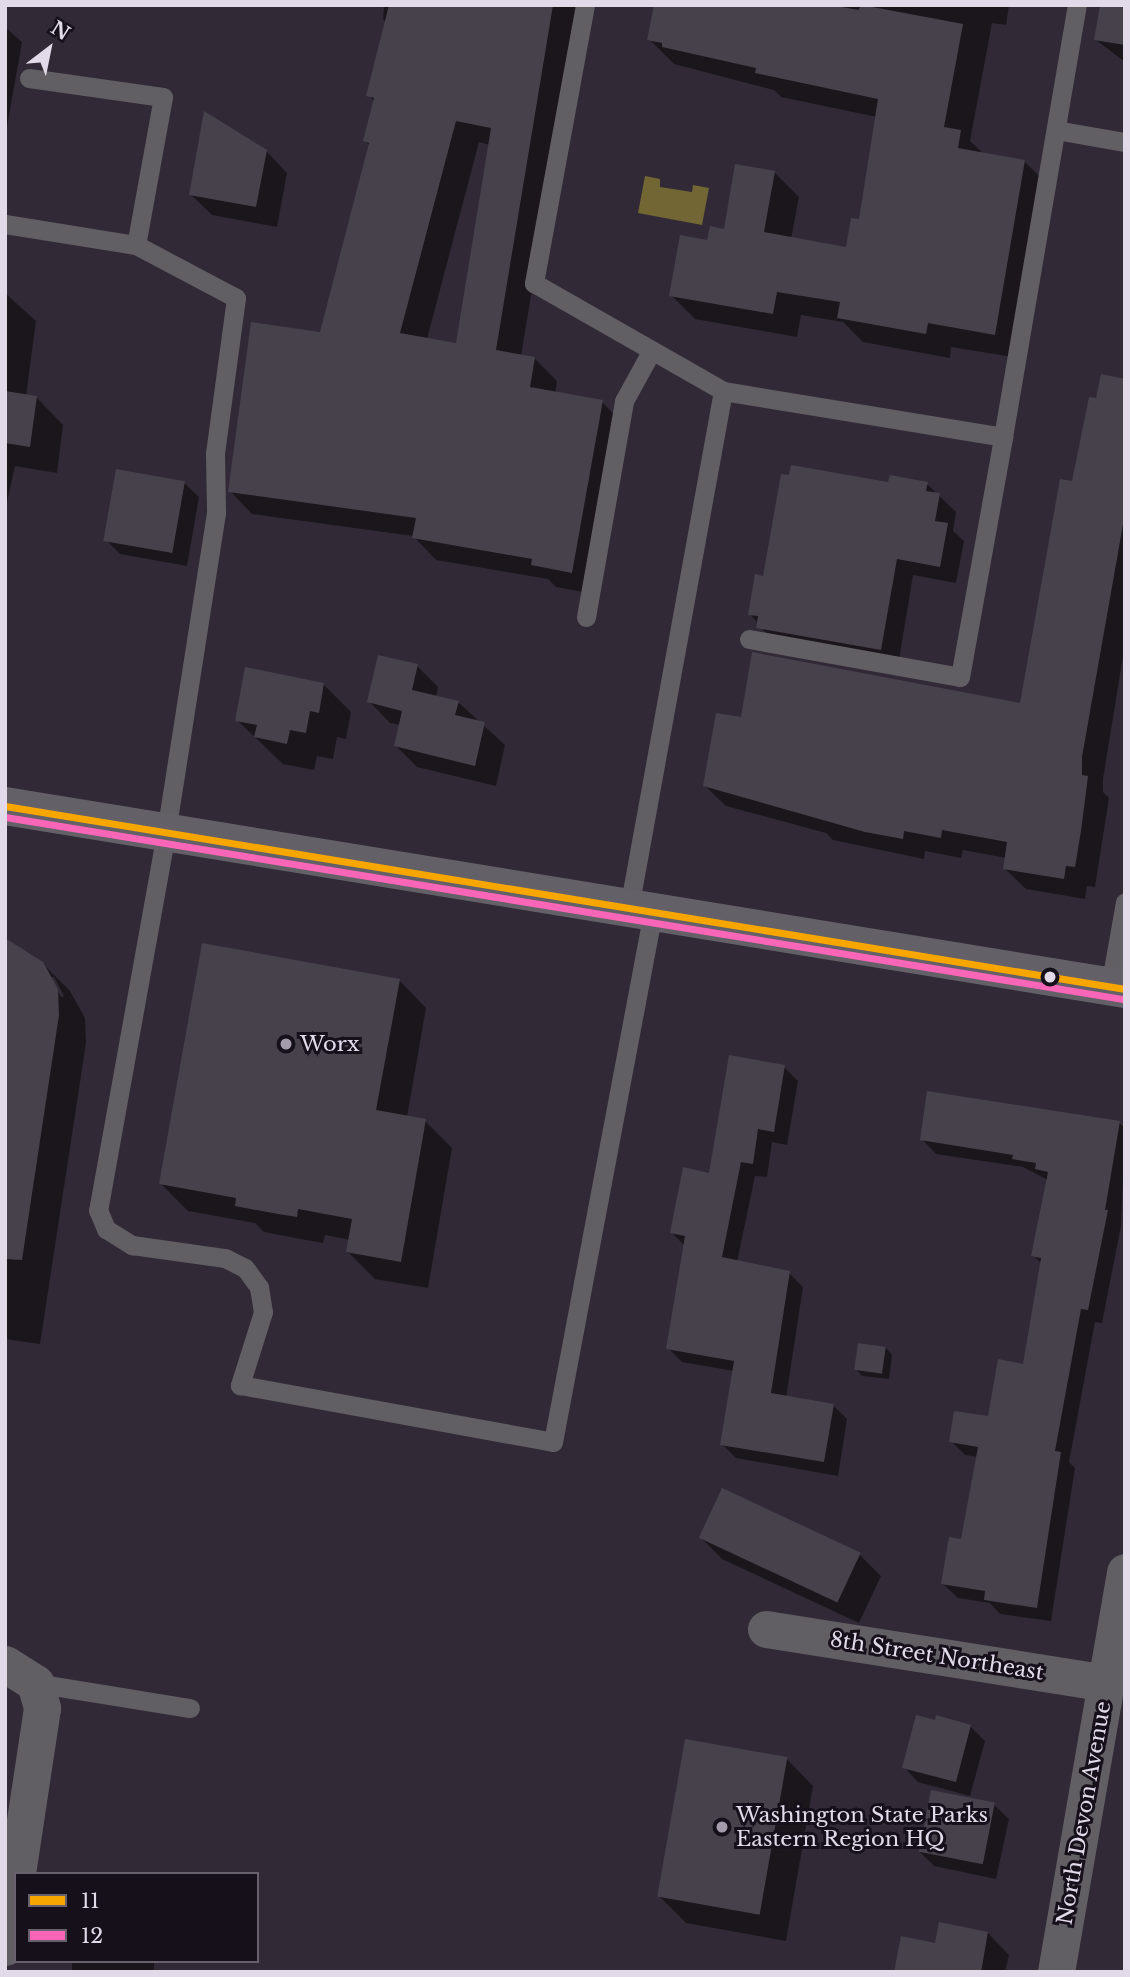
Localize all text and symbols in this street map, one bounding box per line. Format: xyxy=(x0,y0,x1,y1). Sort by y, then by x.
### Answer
north arrow xyxy=(14,14,84,84)
text: N xyxy=(47,16,74,45)
unlabelled marker xyxy=(1043,970,1057,984)
place label: Worx xyxy=(300,1031,360,1057)
marker: Worx xyxy=(278,1036,294,1052)
street label: 8th Street Northeast xyxy=(828,1627,1046,1685)
street label: North Devon Avenue xyxy=(1052,1699,1116,1927)
place label: Washington State Parks Eastern Region HQ xyxy=(736,1802,988,1852)
marker: Washington State Parks Eastern Region HQ xyxy=(714,1819,730,1835)
legend xyxy=(14,1872,259,1963)
text: 11 xyxy=(81,1888,100,1914)
text: 12 xyxy=(81,1923,103,1949)

